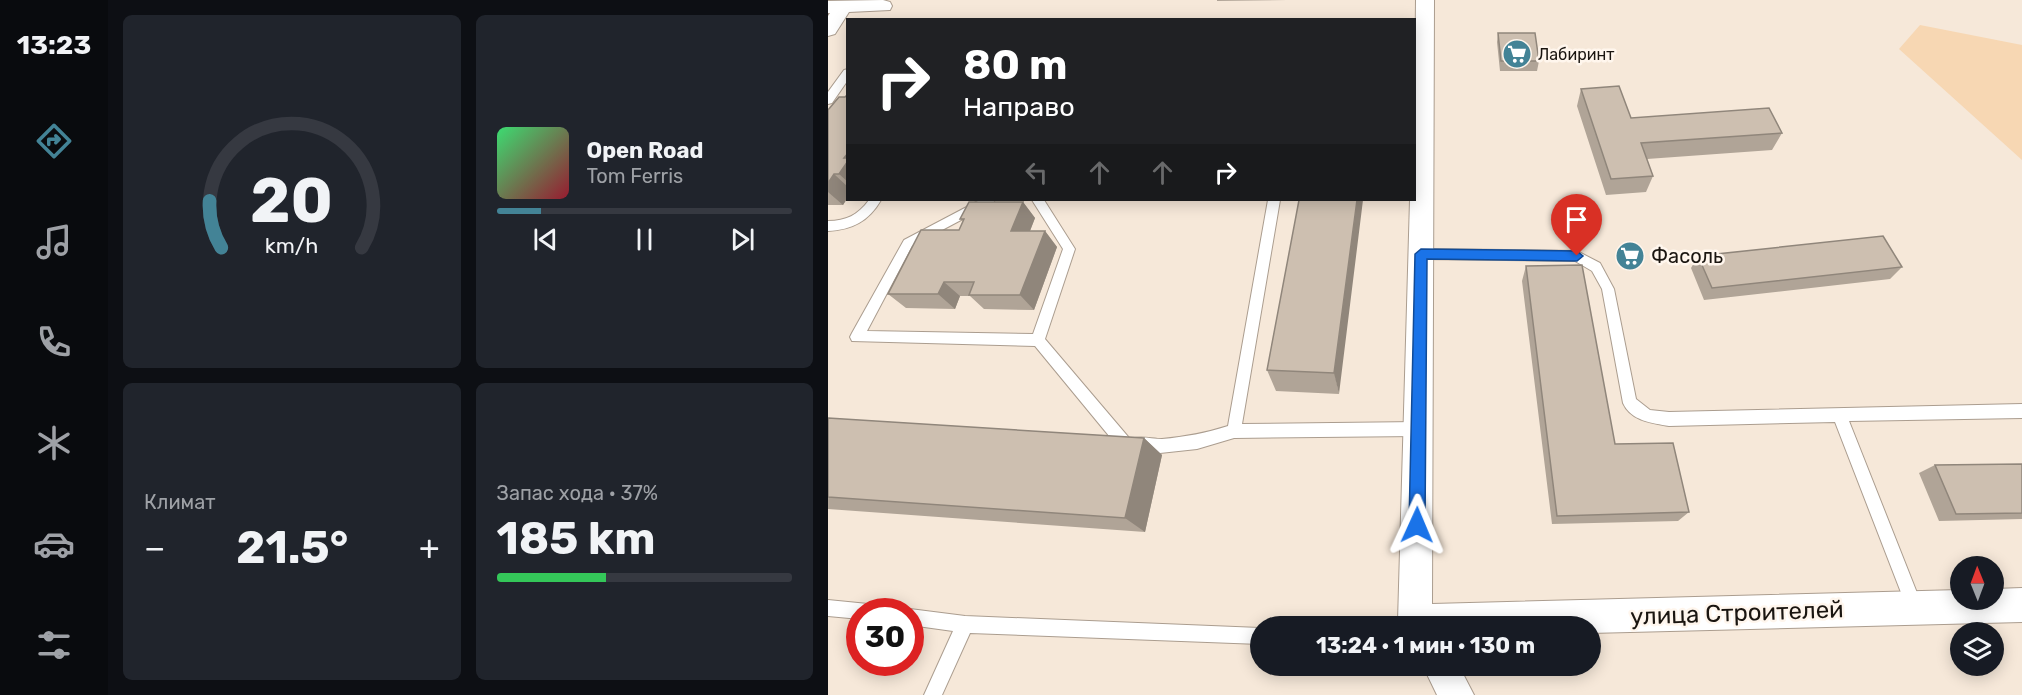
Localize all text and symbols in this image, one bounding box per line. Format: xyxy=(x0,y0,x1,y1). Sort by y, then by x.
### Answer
text: 13:23 xyxy=(17,29,91,61)
supermarket icon: Лабиринт xyxy=(1501,38,1533,70)
text: 80 m xyxy=(963,40,1067,90)
icon: right xyxy=(864,42,942,120)
place label: Лабиринт xyxy=(1538,45,1614,64)
text: Направо xyxy=(963,91,1075,123)
icon: directions xyxy=(33,120,75,162)
text: Open Road xyxy=(587,137,703,164)
icon: left xyxy=(1020,156,1053,189)
icon: ahead xyxy=(1083,156,1116,189)
icon: ahead xyxy=(1146,156,1179,189)
icon: right xyxy=(1209,156,1242,189)
text: Tom Ferris xyxy=(587,164,683,188)
text: 20 xyxy=(250,165,333,239)
pin xyxy=(1551,194,1602,256)
icon: arrive xyxy=(1560,203,1593,236)
icon: music xyxy=(33,221,75,263)
icon: previous xyxy=(529,223,562,256)
icon: pause xyxy=(628,223,661,256)
icon: next xyxy=(726,223,759,256)
text: km/h xyxy=(265,234,319,259)
supermarket icon: Фасоль xyxy=(1614,240,1646,272)
place label: Фасоль xyxy=(1651,244,1723,268)
icon: phone xyxy=(33,321,75,363)
icon: climate xyxy=(33,422,75,464)
text: Запас хода · 37% xyxy=(497,481,658,505)
text: Климат xyxy=(144,490,216,514)
position arrow xyxy=(1385,493,1449,557)
text: 185 km xyxy=(497,512,656,565)
text: 21.5° xyxy=(236,521,348,574)
icon: car xyxy=(33,523,75,565)
text: − xyxy=(144,528,165,567)
text: + xyxy=(419,528,439,567)
north arrow xyxy=(1950,556,2004,610)
map controls xyxy=(1950,556,2004,676)
street label: улица Строителей xyxy=(1630,595,1844,631)
speed limit sign: 30 xyxy=(846,598,924,676)
button: layers xyxy=(1950,622,2004,676)
icon: filters xyxy=(33,624,75,666)
text: 13:24 · 1 мин · 130 m xyxy=(1316,632,1535,659)

